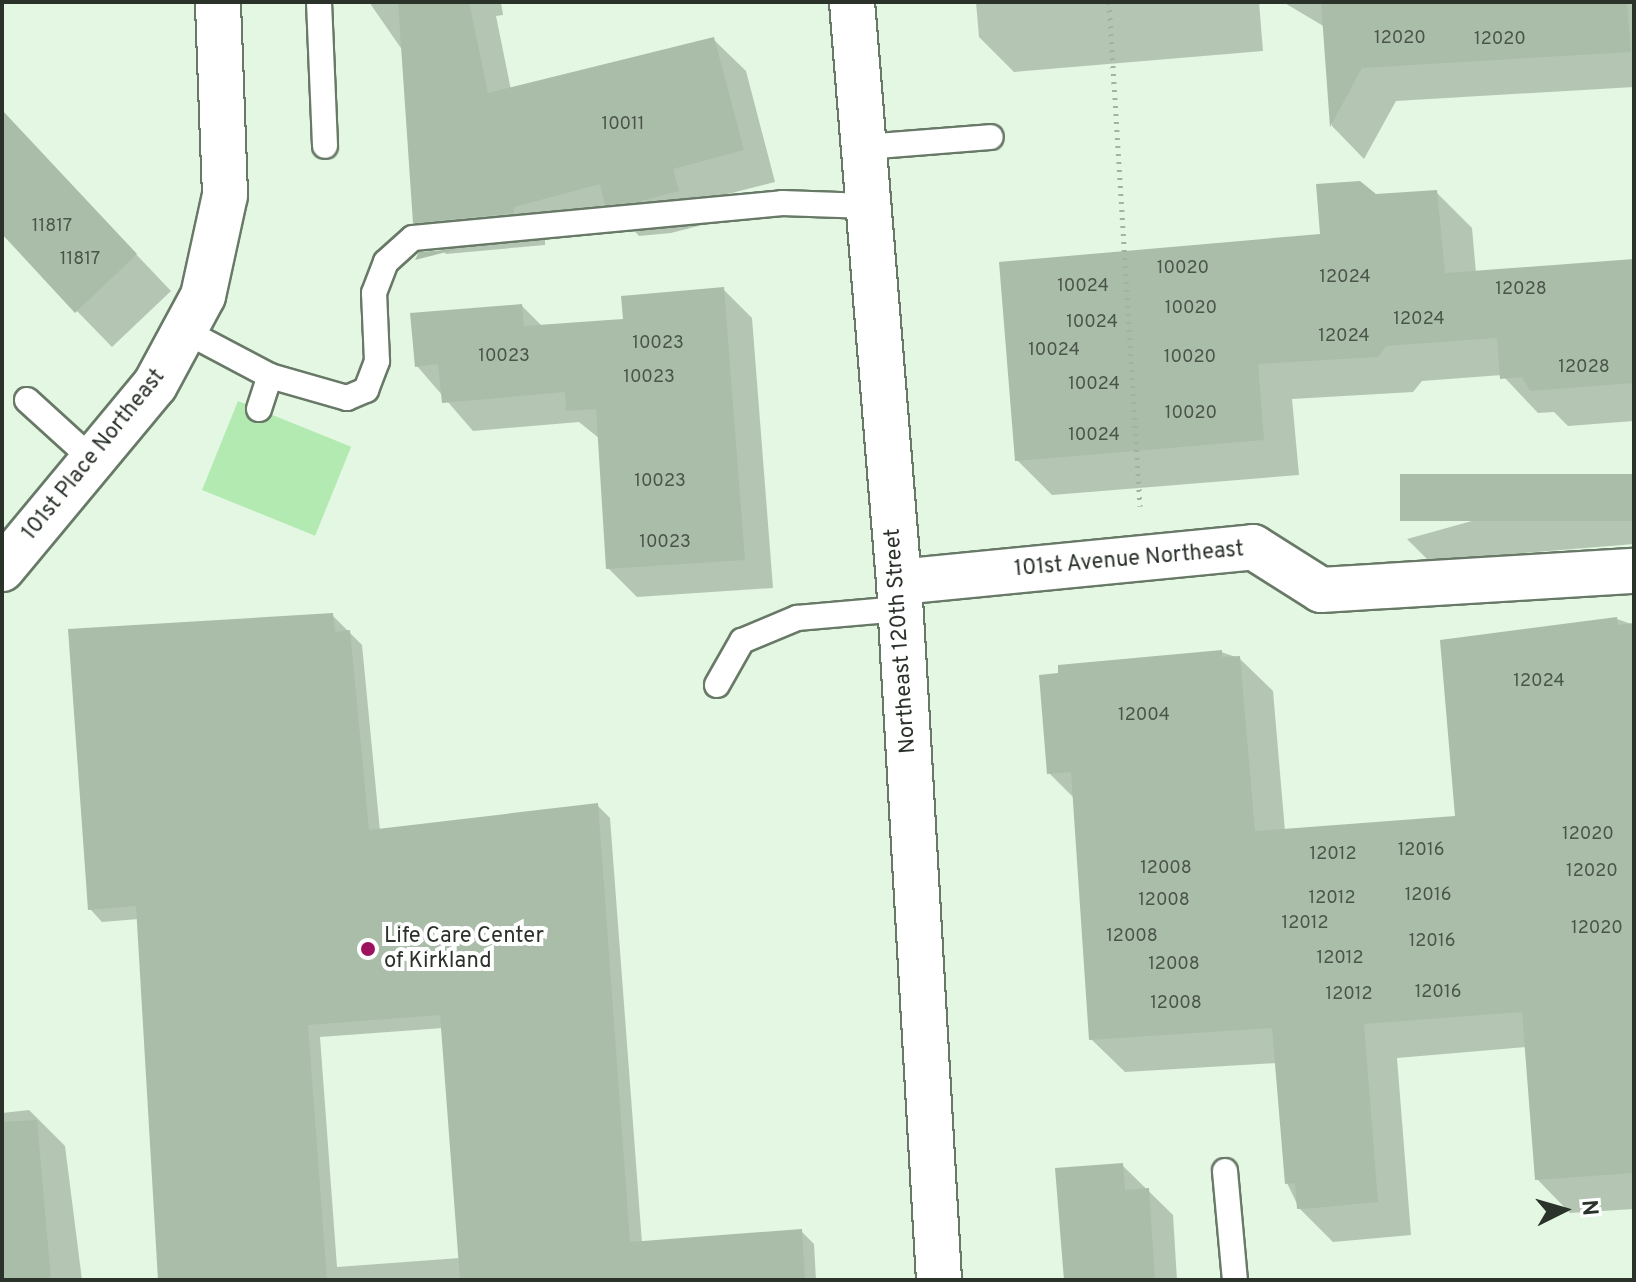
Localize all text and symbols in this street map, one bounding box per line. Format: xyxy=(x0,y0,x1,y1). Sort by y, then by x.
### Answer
house number: 12020 xyxy=(1374,28,1426,50)
house number: 12020 xyxy=(1474,29,1526,51)
house number: 10011 xyxy=(601,114,645,136)
house number: 11817 xyxy=(32,216,72,238)
house number: 11817 xyxy=(60,249,100,271)
house number: 10020 xyxy=(1157,258,1209,280)
house number: 12024 xyxy=(1319,267,1371,289)
house number: 10024 xyxy=(1057,276,1109,298)
house number: 12028 xyxy=(1495,279,1547,301)
house number: 10020 xyxy=(1165,298,1217,320)
house number: 12024 xyxy=(1393,309,1445,331)
house number: 10024 xyxy=(1066,312,1118,334)
house number: 12024 xyxy=(1318,326,1370,348)
house number: 10023 xyxy=(632,333,684,355)
house number: 10024 xyxy=(1028,340,1080,362)
house number: 10023 xyxy=(478,346,530,368)
house number: 10020 xyxy=(1164,347,1216,369)
house number: 12028 xyxy=(1558,357,1610,379)
street label: 101st Place Northeast xyxy=(17,364,171,546)
house number: 10023 xyxy=(623,367,675,389)
house number: 10024 xyxy=(1068,374,1120,396)
house number: 10020 xyxy=(1165,403,1217,425)
house number: 10024 xyxy=(1068,425,1120,447)
house number: 10023 xyxy=(634,471,686,493)
street label: Northeast 120th Street xyxy=(880,527,922,755)
house number: 10023 xyxy=(639,532,691,554)
street label: 101st Avenue Northeast xyxy=(1013,537,1245,583)
house number: 12024 xyxy=(1513,671,1565,693)
house number: 12004 xyxy=(1118,705,1170,727)
house number: 12020 xyxy=(1562,824,1614,846)
house number: 12016 xyxy=(1398,840,1444,862)
house number: 12012 xyxy=(1309,844,1357,866)
house number: 12008 xyxy=(1140,858,1192,880)
house number: 12020 xyxy=(1566,861,1618,883)
house number: 12016 xyxy=(1405,885,1451,907)
house number: 12012 xyxy=(1308,888,1356,910)
house number: 12008 xyxy=(1138,890,1190,912)
house number: 12012 xyxy=(1281,913,1329,935)
house number: 12020 xyxy=(1571,918,1623,940)
place label: Life Care Center of Kirkland xyxy=(384,923,544,974)
house number: 12008 xyxy=(1106,926,1158,948)
house number: 12016 xyxy=(1409,931,1455,953)
marker: Life Care Center of Kirkland xyxy=(359,940,377,958)
house number: 12012 xyxy=(1316,948,1364,970)
house number: 12008 xyxy=(1148,954,1200,976)
house number: 12016 xyxy=(1415,982,1461,1004)
house number: 12012 xyxy=(1325,984,1373,1006)
house number: 12008 xyxy=(1150,993,1202,1015)
north arrow xyxy=(1524,1170,1604,1250)
text: N xyxy=(1574,1199,1603,1217)

